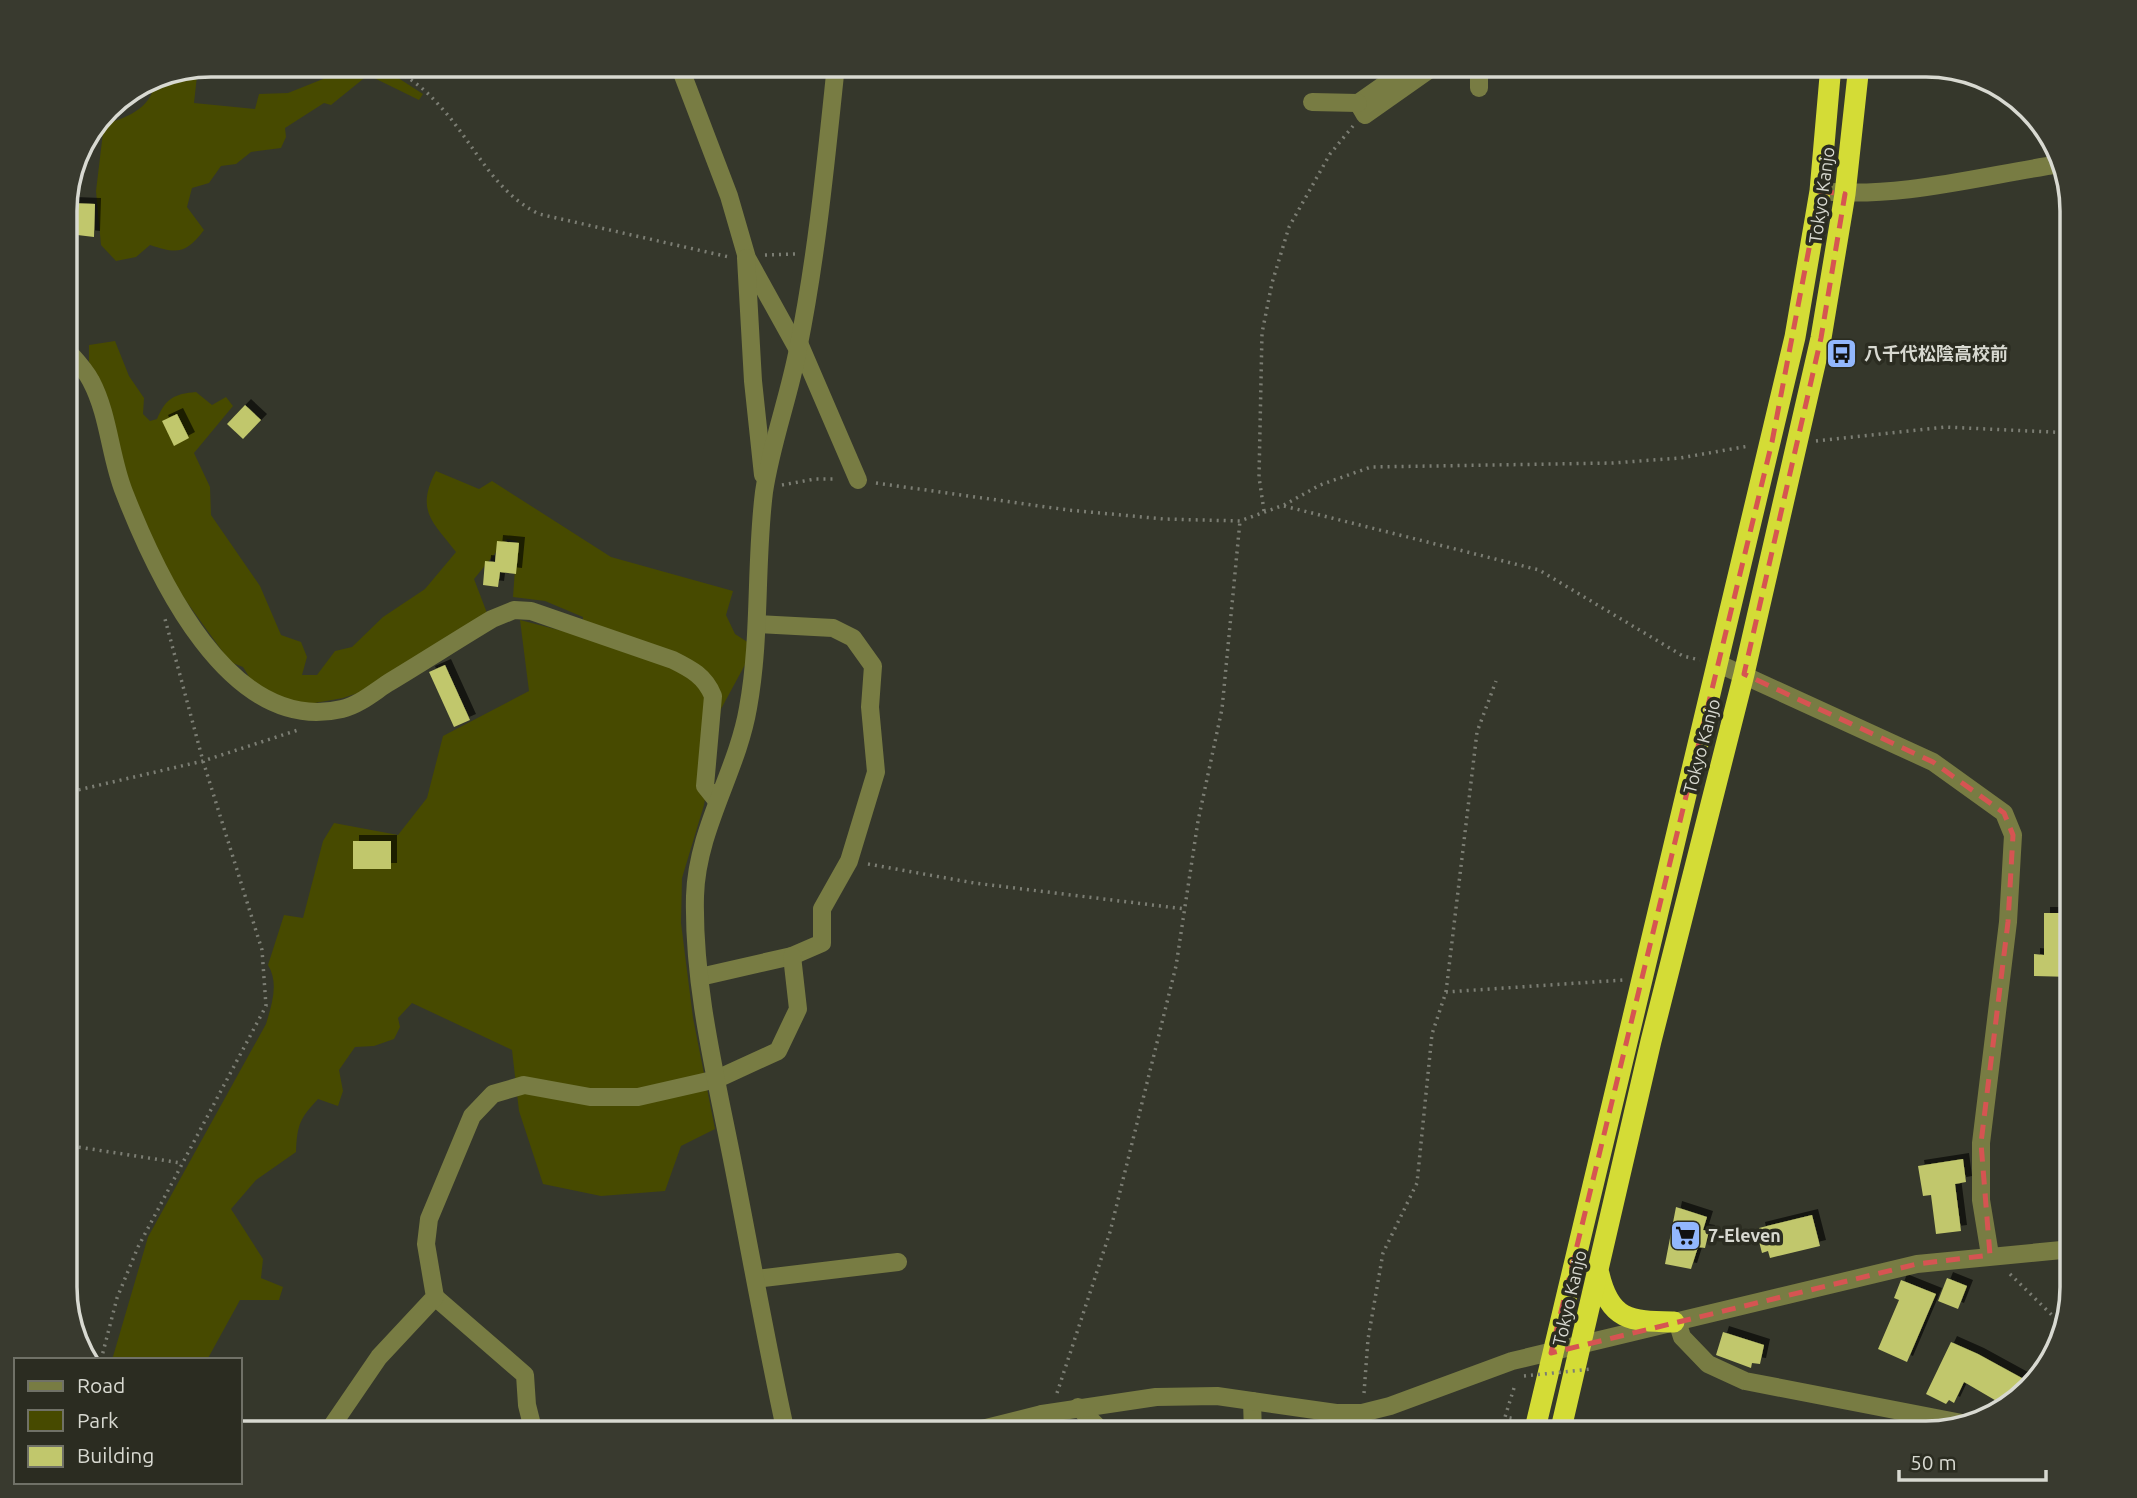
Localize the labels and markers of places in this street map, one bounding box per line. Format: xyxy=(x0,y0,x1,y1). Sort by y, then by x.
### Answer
bus stop icon: 八千代松陰高校前 xyxy=(1824,336,1858,370)
place label: 八千代松陰高校前 xyxy=(1864,343,2008,363)
supermarket icon: 7-Eleven xyxy=(1668,1218,1702,1252)
place label: 7-Eleven xyxy=(1708,1225,1781,1245)

